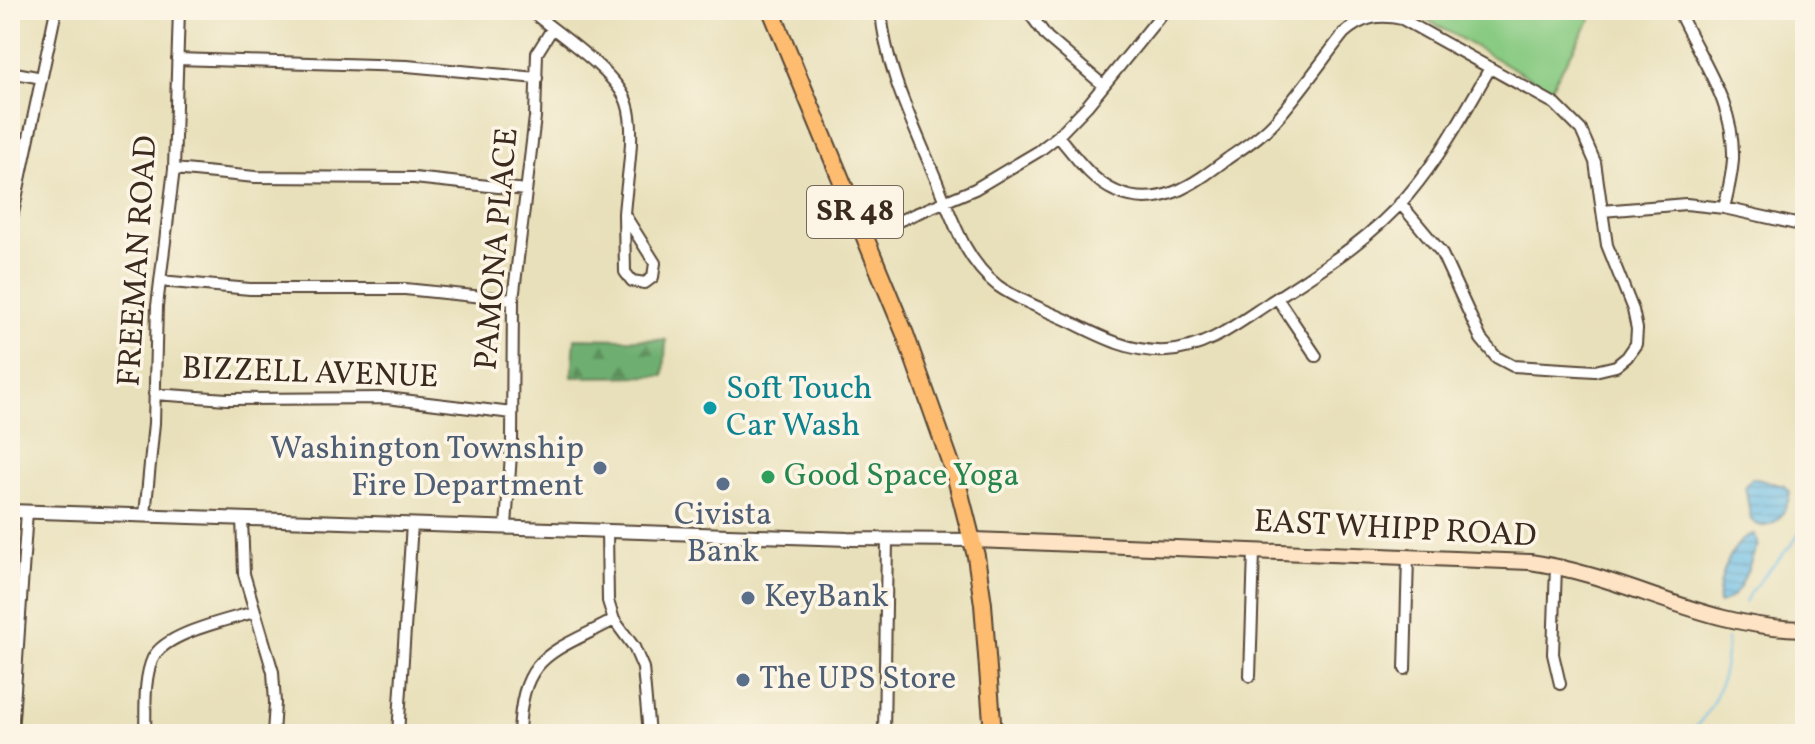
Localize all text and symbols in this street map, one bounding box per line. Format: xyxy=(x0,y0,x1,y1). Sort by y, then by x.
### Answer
street label: PAMONA PLACE xyxy=(465,126,531,372)
street label: FREEMAN ROAD xyxy=(108,134,170,388)
road number: SR 48 xyxy=(807,186,903,238)
street label: BIZZELL AVENUE xyxy=(181,348,439,400)
place label: Soft Touch Car Wash xyxy=(726,368,872,449)
marker: Soft Touch Car Wash xyxy=(701,399,719,417)
place label: Washington Township Fire Department xyxy=(270,428,584,509)
place label: Good Space Yoga xyxy=(784,455,1019,499)
marker: Washington Township Fire Department xyxy=(591,459,609,477)
marker: Good Space Yoga xyxy=(759,468,777,486)
marker: Civista Bank xyxy=(714,475,732,493)
place label: Civista Bank xyxy=(674,494,772,575)
street label: EAST WHIPP ROAD xyxy=(1253,501,1537,559)
place label: KeyBank xyxy=(764,576,889,620)
marker: KeyBank xyxy=(739,589,757,607)
place label: The UPS Store xyxy=(759,658,956,702)
marker: The UPS Store xyxy=(734,671,752,689)

